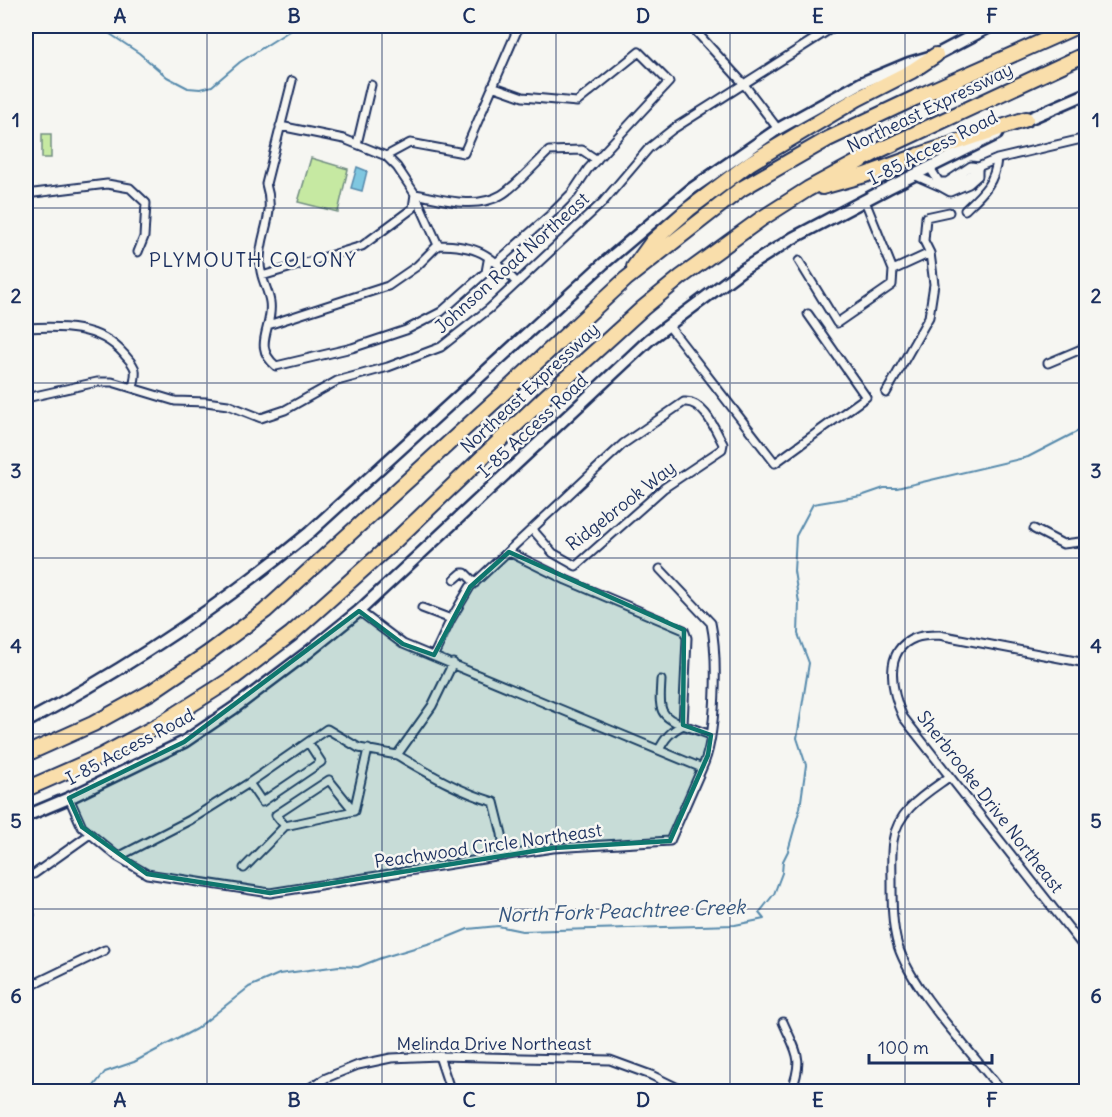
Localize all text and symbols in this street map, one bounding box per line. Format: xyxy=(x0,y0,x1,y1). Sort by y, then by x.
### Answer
text: A xyxy=(114,3,127,28)
text: B xyxy=(287,3,301,28)
text: C xyxy=(462,3,476,28)
text: D xyxy=(636,3,650,28)
text: E xyxy=(812,3,824,28)
text: F xyxy=(986,3,998,28)
street label: Northeast Expressway xyxy=(843,57,1016,158)
street label: I-85 Access Road xyxy=(864,105,1002,190)
text: 1 xyxy=(12,107,20,132)
text: 1 xyxy=(1092,107,1100,132)
street label: Johnson Road Northeast xyxy=(430,187,594,338)
district label: PLYMOUTH COLONY xyxy=(149,247,357,272)
text: 2 xyxy=(11,283,22,308)
text: 2 xyxy=(1091,283,1102,308)
street label: Northeast Expressway xyxy=(455,317,604,458)
street label: I-85 Access Road xyxy=(473,369,593,482)
street label: Ridgebrook Way xyxy=(561,456,680,556)
text: 3 xyxy=(10,458,22,483)
text: 3 xyxy=(1090,458,1102,483)
text: 4 xyxy=(10,633,22,658)
text: 4 xyxy=(1090,633,1102,658)
street label: I-85 Access Road xyxy=(62,703,198,790)
street label: Sherbrooke Drive Northeast xyxy=(912,706,1069,897)
text: 5 xyxy=(10,808,22,833)
text: 5 xyxy=(1090,808,1102,833)
street label: Peachwood Circle Northeast xyxy=(373,818,603,873)
water label: North Fork Peachtree Creek xyxy=(496,894,748,927)
text: 6 xyxy=(10,983,22,1008)
text: 6 xyxy=(1090,983,1102,1008)
scale bar xyxy=(869,1027,992,1065)
street label: Melinda Drive Northeast xyxy=(396,1032,592,1055)
text: 100 m xyxy=(878,1036,929,1059)
text: A xyxy=(114,1087,127,1112)
text: B xyxy=(287,1087,301,1112)
text: C xyxy=(462,1087,476,1112)
text: D xyxy=(636,1087,650,1112)
text: E xyxy=(812,1087,824,1112)
text: F xyxy=(986,1087,998,1112)

